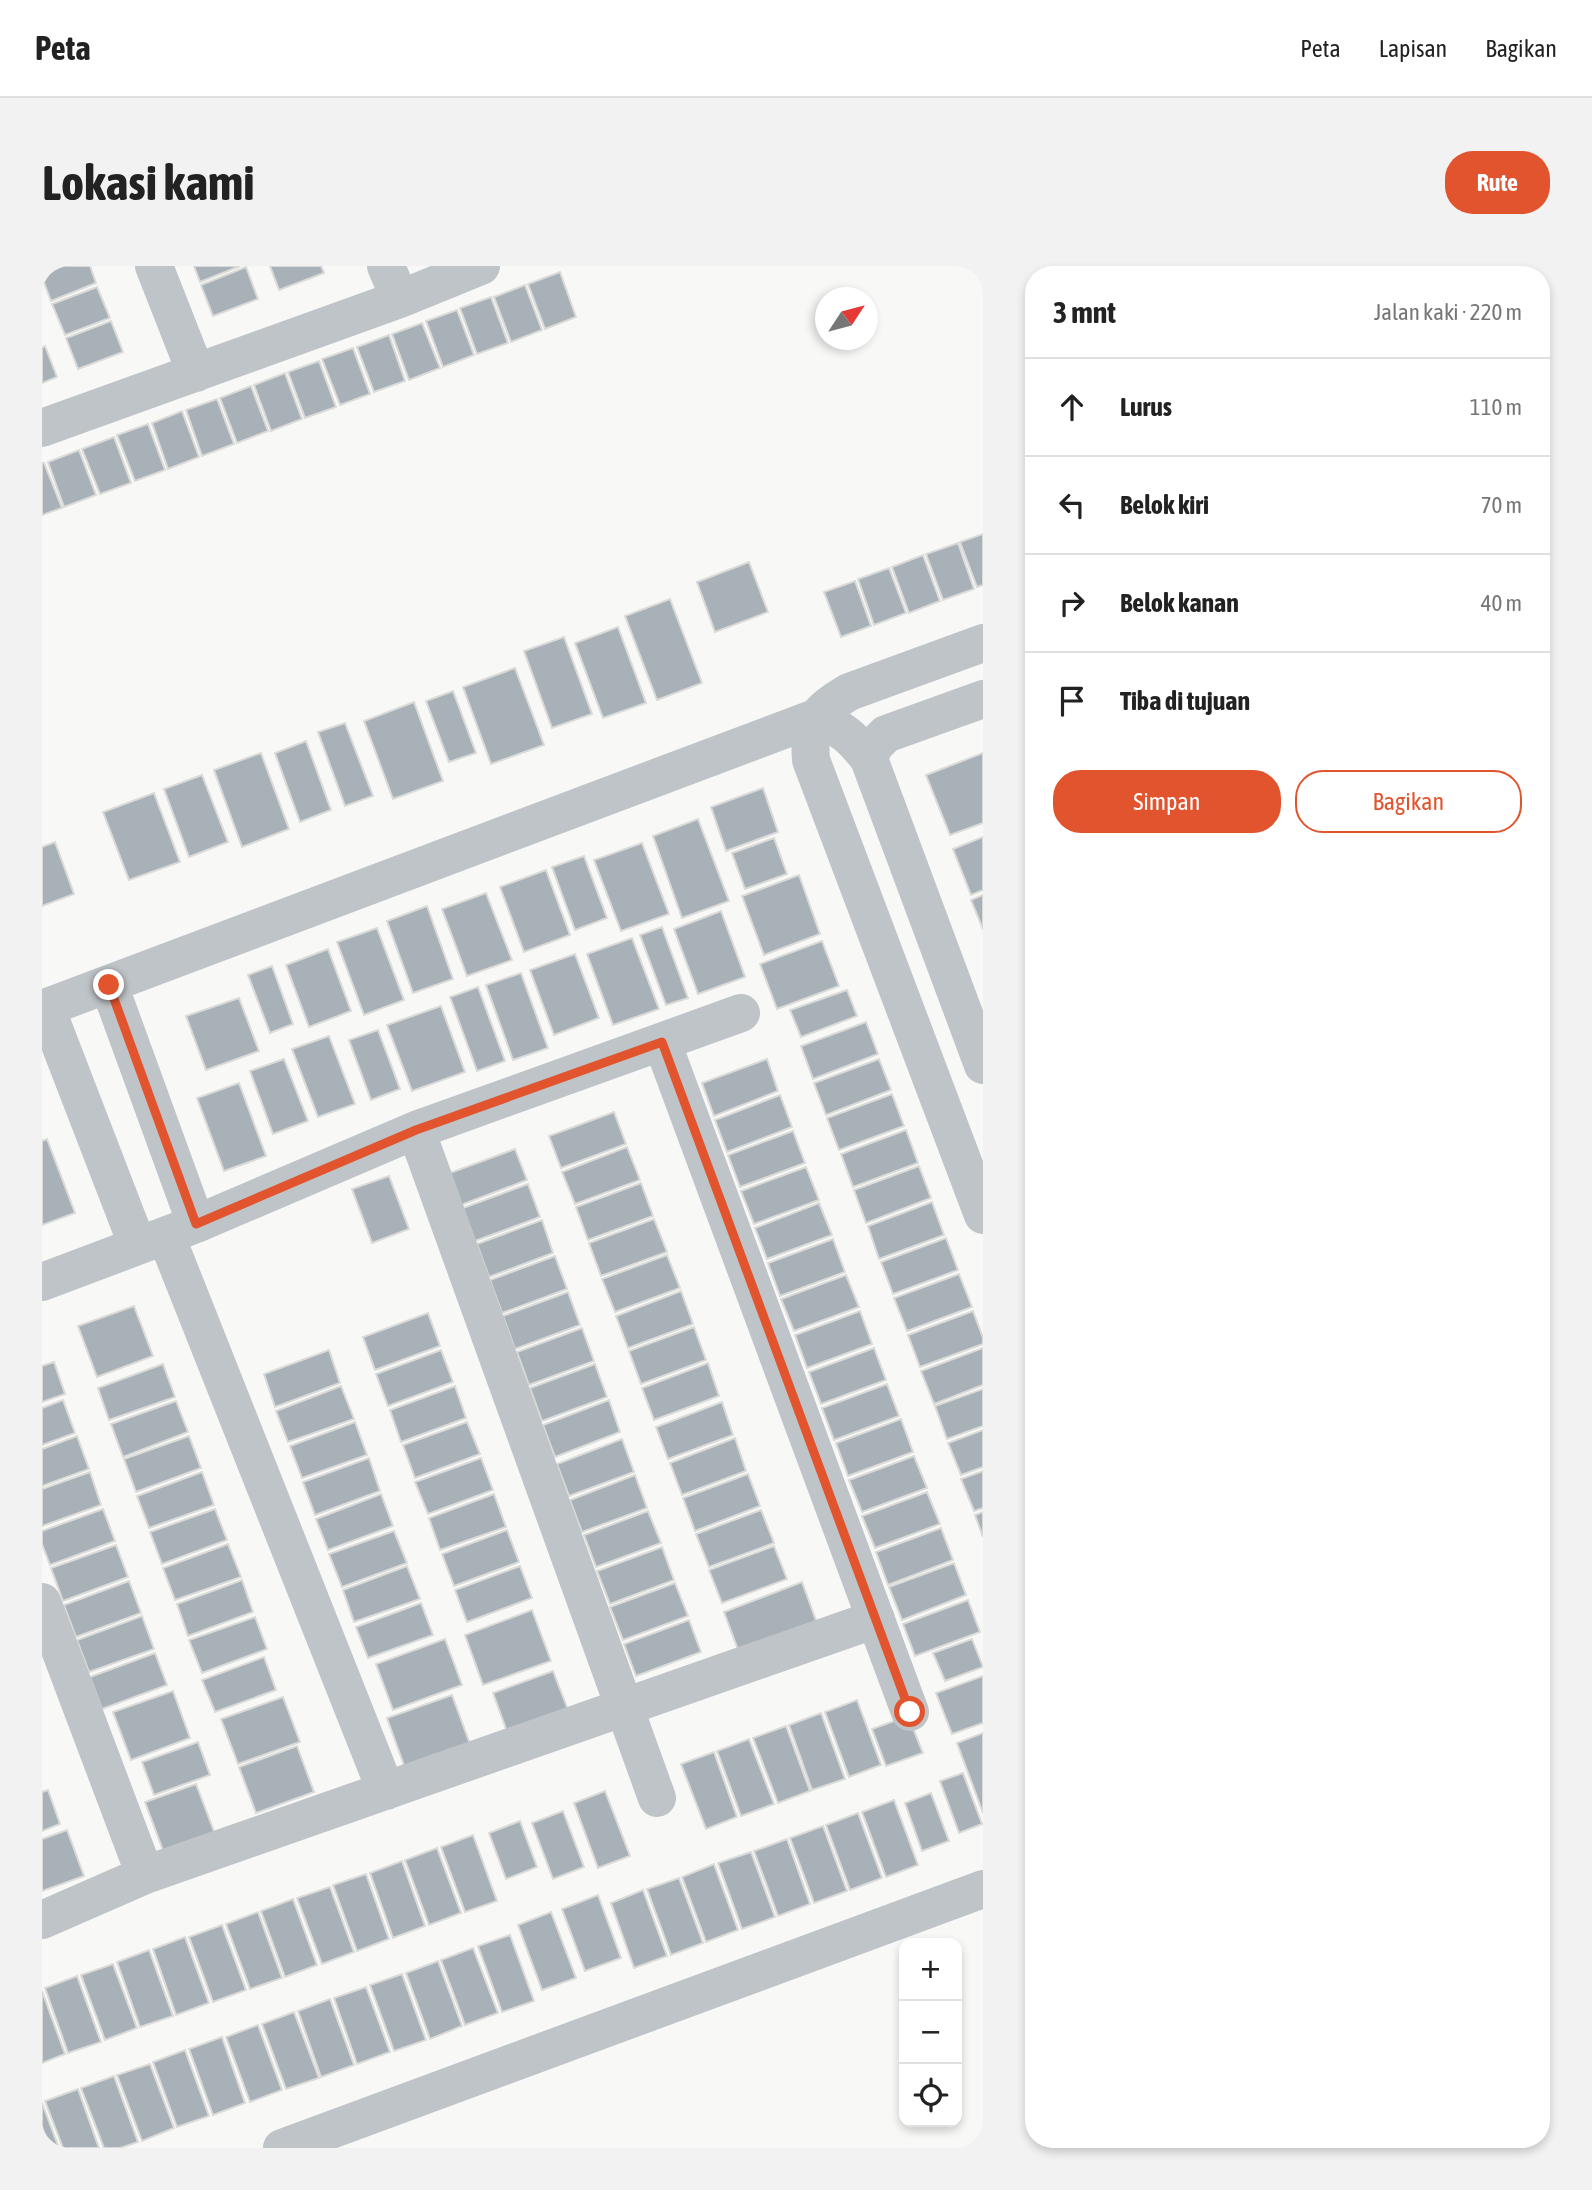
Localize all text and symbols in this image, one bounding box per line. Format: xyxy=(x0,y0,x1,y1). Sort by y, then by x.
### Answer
text: Peta xyxy=(35,29,91,67)
text: Peta xyxy=(1300,35,1341,62)
text: Lapisan xyxy=(1379,35,1447,62)
text: Bagikan xyxy=(1485,35,1557,62)
button: Rute xyxy=(1445,151,1550,214)
text: Lokasi kami xyxy=(42,154,255,210)
north arrow xyxy=(815,287,878,350)
text: 3 mnt xyxy=(1053,295,1116,329)
text: Jalan kaki · 220 m xyxy=(1374,299,1522,325)
icon: ahead xyxy=(1053,388,1091,426)
text: Lurus xyxy=(1120,392,1172,422)
text: 110 m xyxy=(1470,394,1522,420)
icon: left xyxy=(1053,486,1091,524)
text: Belok kiri xyxy=(1120,490,1209,520)
text: 70 m xyxy=(1481,492,1522,518)
icon: right xyxy=(1053,584,1091,622)
text: Belok kanan xyxy=(1120,588,1239,618)
text: 40 m xyxy=(1481,590,1522,616)
icon: arrive xyxy=(1053,682,1091,720)
text: Tiba di tujuan xyxy=(1120,686,1250,716)
button: Simpan xyxy=(1053,770,1281,833)
button: Bagikan xyxy=(1295,770,1522,833)
route end xyxy=(93,969,124,1000)
route start xyxy=(894,1696,925,1727)
map controls xyxy=(899,1938,962,2127)
button: + xyxy=(899,1938,962,2001)
button: − xyxy=(899,2001,962,2064)
button: locate xyxy=(899,2064,962,2127)

